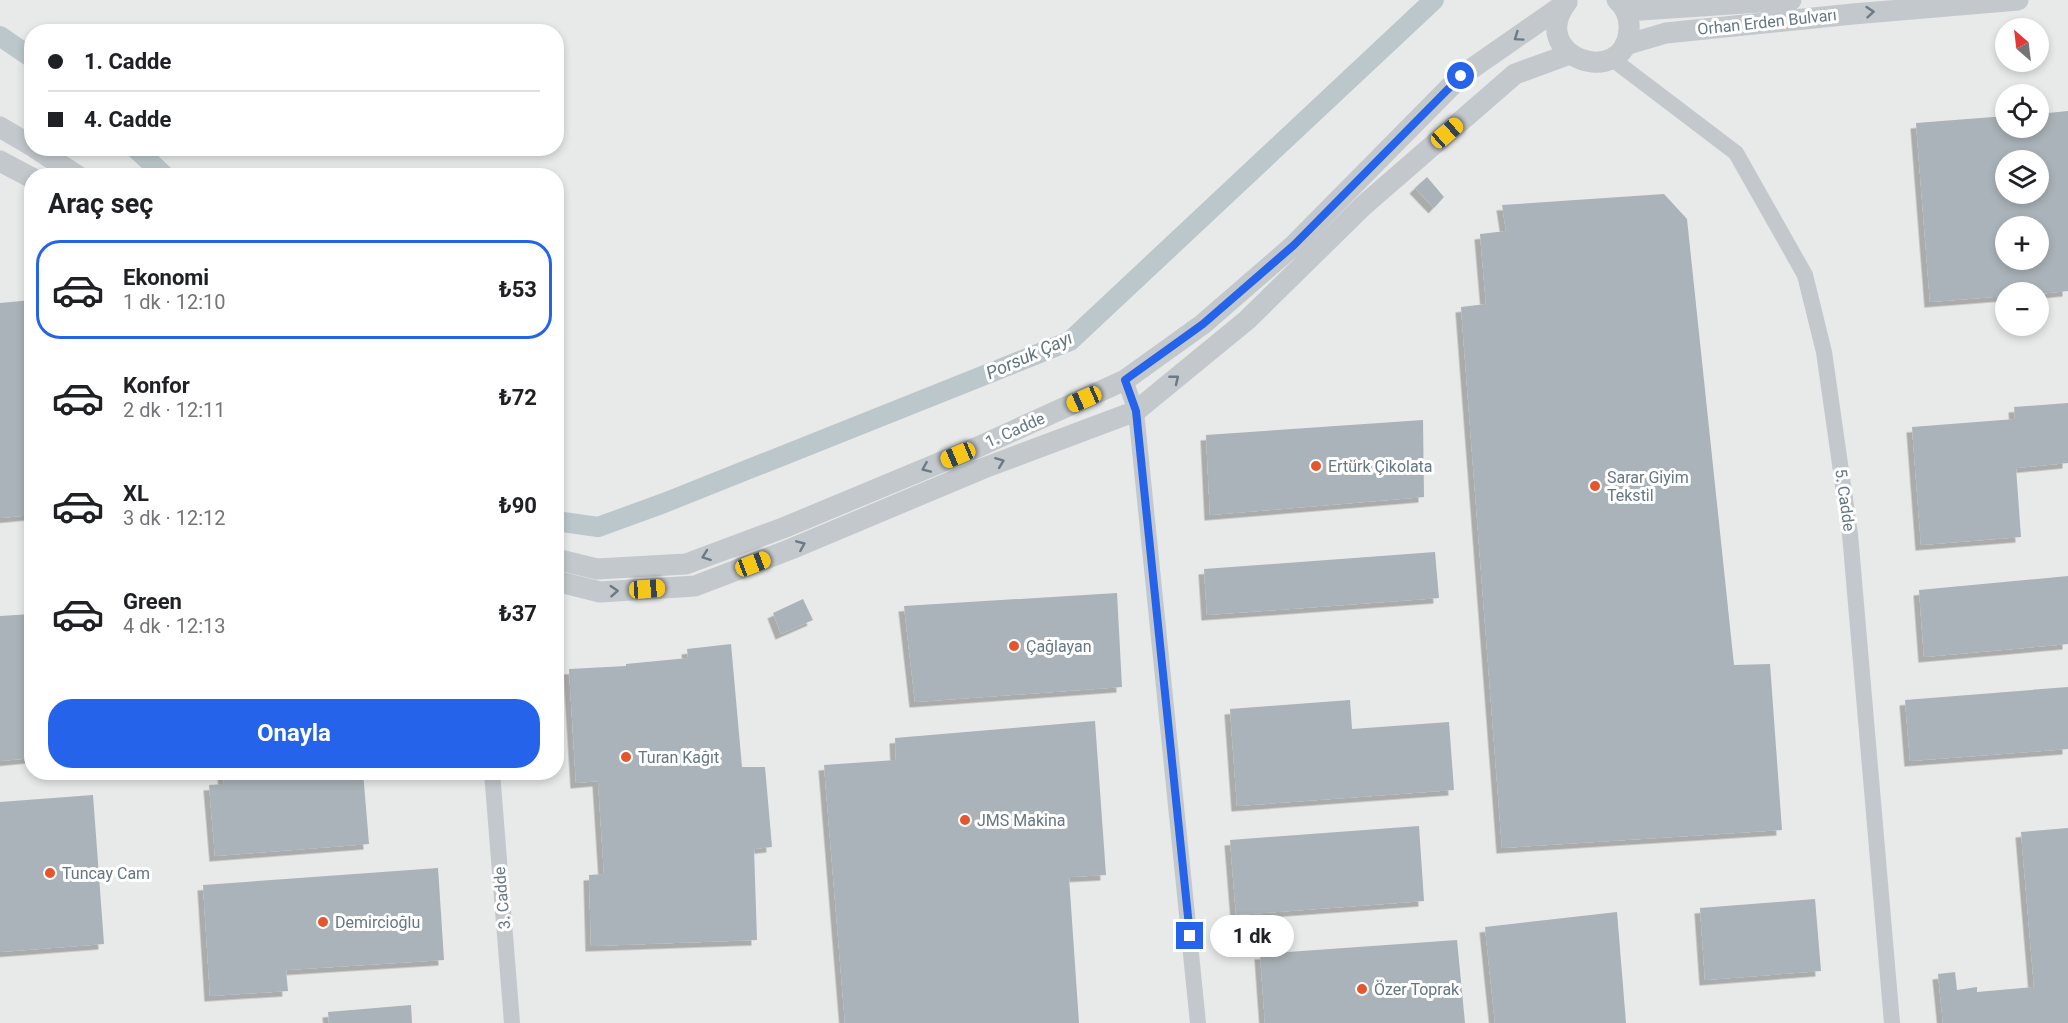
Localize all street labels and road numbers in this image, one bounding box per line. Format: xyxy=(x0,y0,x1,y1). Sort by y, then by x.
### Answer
street label: Orhan Erden Bulvarı xyxy=(1696,5,1838,39)
street label: 1. Cadde xyxy=(982,409,1048,451)
street label: 5. Cadde xyxy=(1831,468,1859,532)
street label: 3. Cadde xyxy=(490,866,514,930)

